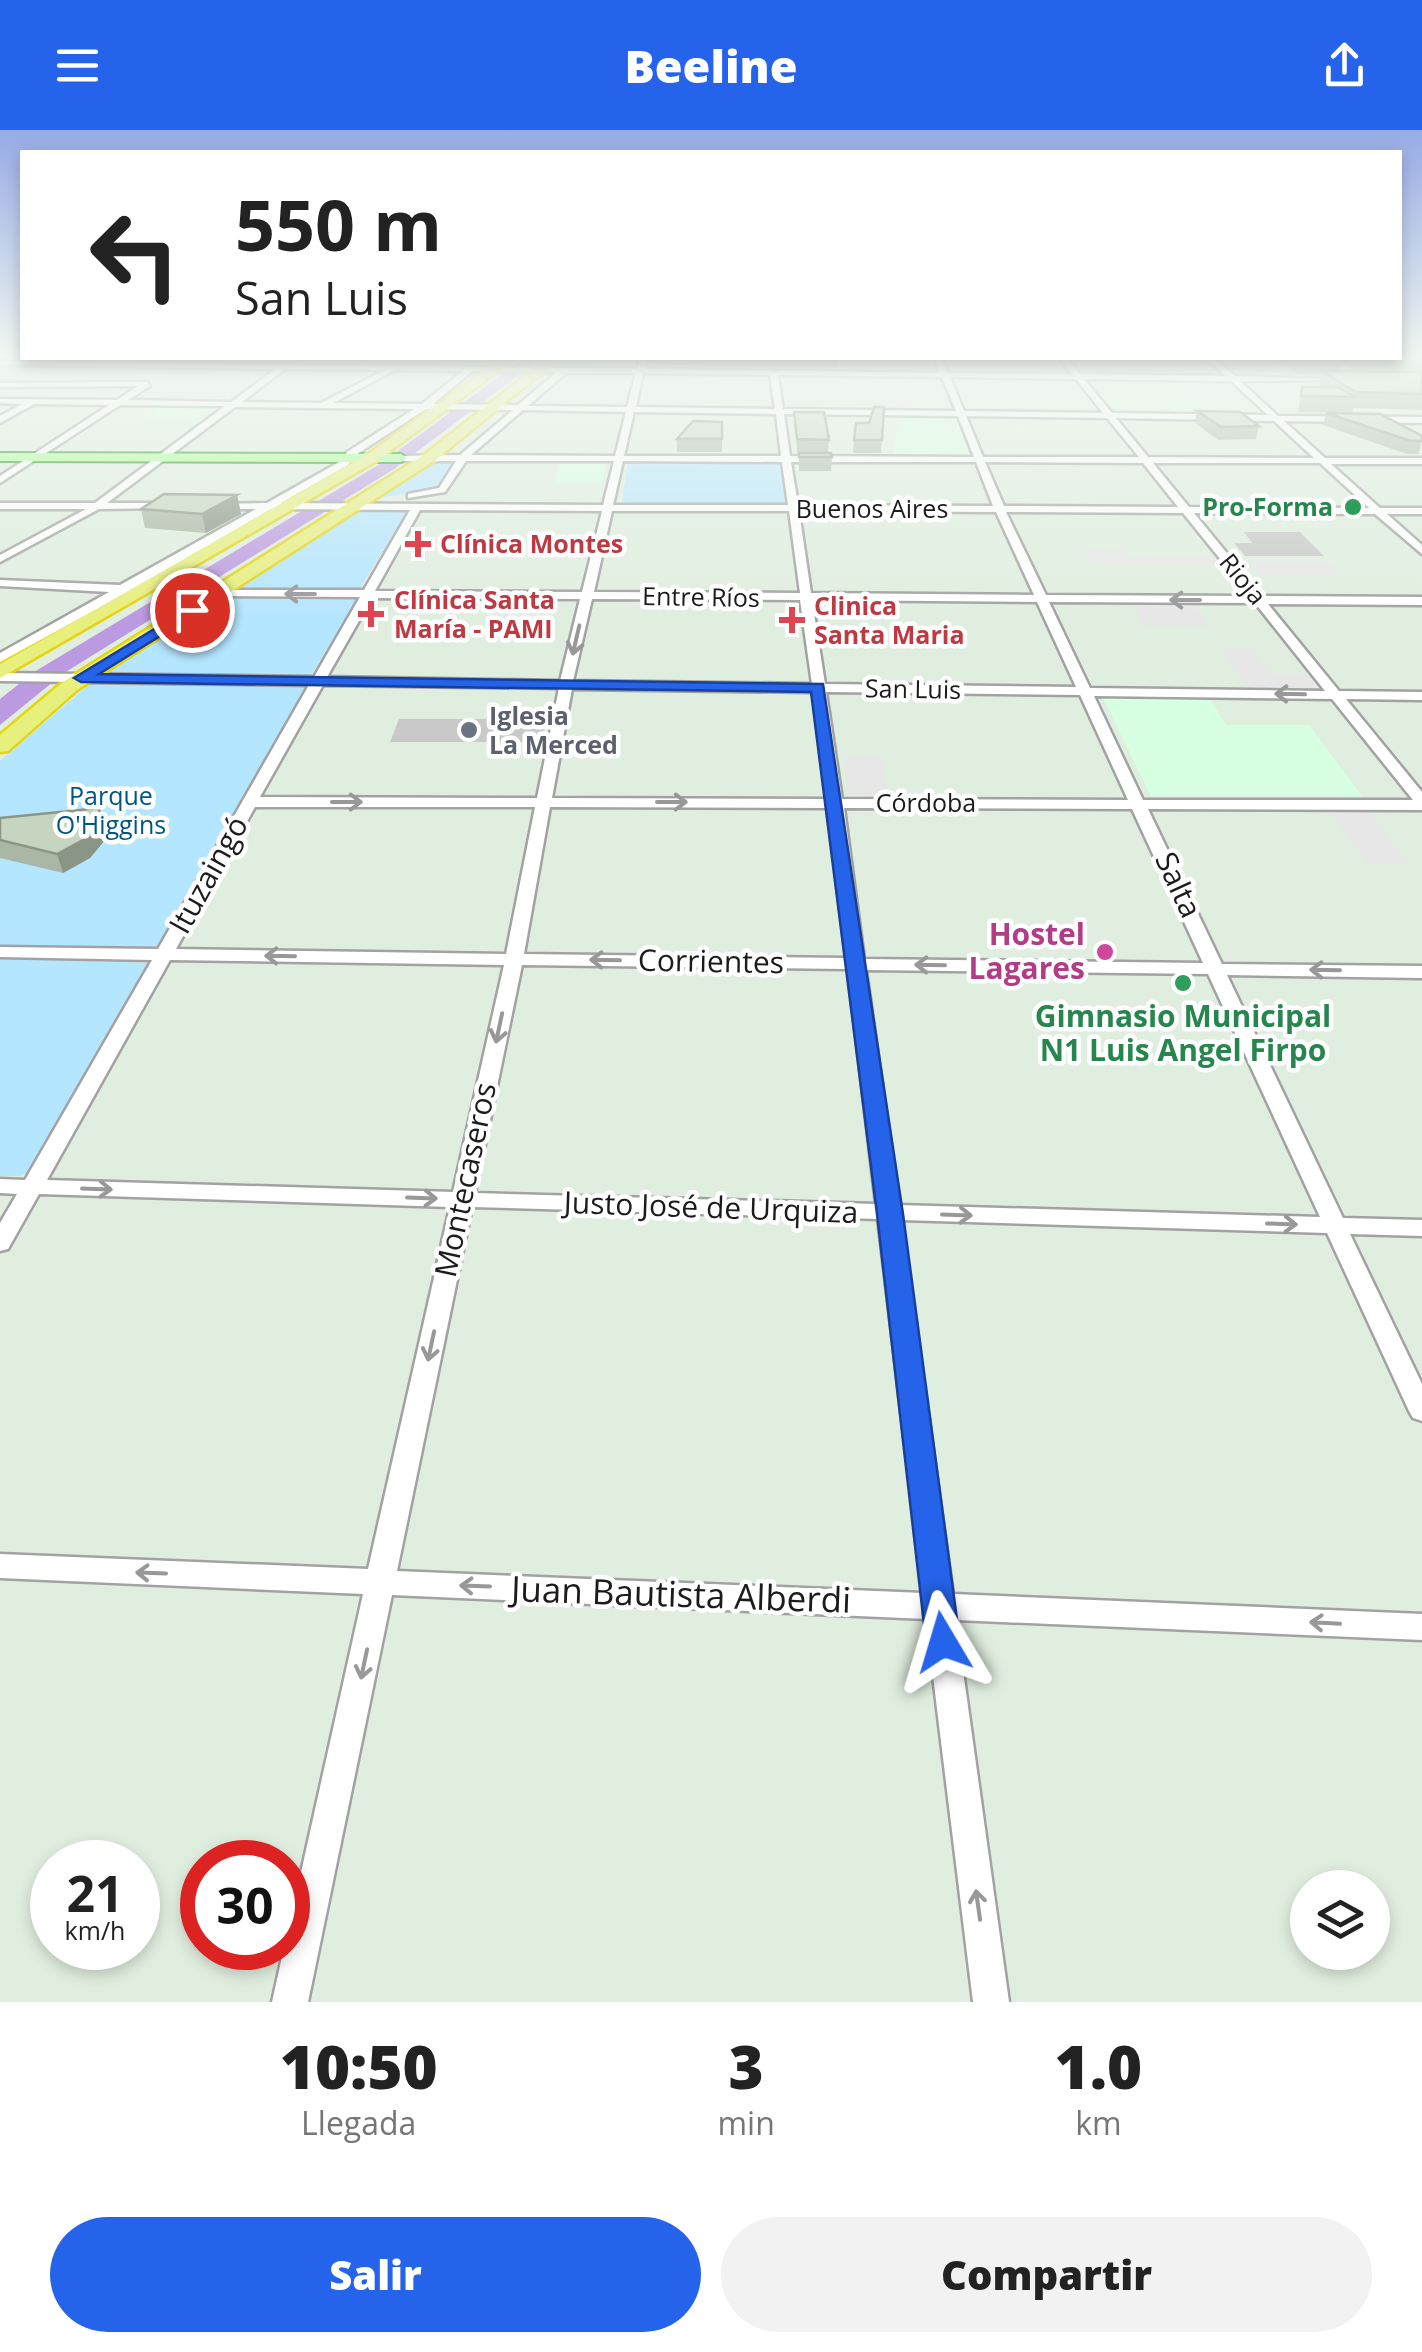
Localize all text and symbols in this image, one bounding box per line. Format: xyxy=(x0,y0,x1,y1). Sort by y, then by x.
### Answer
text: Beeline xyxy=(624,35,798,96)
icon: menu xyxy=(50,38,105,93)
icon: share xyxy=(1317,38,1372,93)
text: 550 m xyxy=(235,176,442,272)
icon: left xyxy=(70,190,200,320)
text: San Luis xyxy=(235,267,408,328)
place label: Pro-Forma xyxy=(1202,489,1333,523)
street label: Buenos Aires xyxy=(796,491,948,525)
marker: Pro-Forma xyxy=(1342,496,1364,518)
place label: Clínica Montes xyxy=(440,526,623,560)
marker: Clínica Montes xyxy=(405,531,431,557)
street label: Rioja xyxy=(1213,546,1275,611)
pin xyxy=(150,568,235,653)
street label: Entre Ríos xyxy=(642,578,760,614)
place label: Clínica Santa María - PAMI xyxy=(394,582,555,645)
icon: arrive xyxy=(165,583,220,638)
one-way arrow xyxy=(284,584,316,604)
place label: Clinica Santa Maria xyxy=(814,588,965,651)
one-way arrow xyxy=(1169,590,1202,610)
marker: Clínica Santa María - PAMI xyxy=(358,601,384,627)
marker: Clinica Santa Maria xyxy=(779,607,805,633)
one-way arrow xyxy=(566,623,585,655)
street label: San Luis xyxy=(865,670,961,706)
one-way arrow xyxy=(1274,684,1306,704)
place label: Iglesia La Merced xyxy=(489,698,618,761)
marker: Iglesia La Merced xyxy=(458,719,480,741)
park label: Parque O'Higgins xyxy=(56,778,166,841)
street label: Córdoba xyxy=(876,785,976,819)
one-way arrow xyxy=(330,792,363,812)
one-way arrow xyxy=(656,792,688,812)
street label: Ituzaingó xyxy=(159,808,257,940)
street label: Salta xyxy=(1146,845,1212,924)
place label: Hostel Lagares xyxy=(969,913,1085,988)
street label: Corrientes xyxy=(638,939,784,982)
marker: Hostel Lagares xyxy=(1094,941,1116,963)
one-way arrow xyxy=(264,946,296,965)
one-way arrow xyxy=(589,951,621,970)
one-way arrow xyxy=(914,956,946,975)
one-way arrow xyxy=(1309,961,1341,980)
marker: Gimnasio Municipal N1 Luis Angel Firpo xyxy=(1172,972,1194,994)
place label: Gimnasio Municipal N1 Luis Angel Firpo xyxy=(1035,995,1331,1070)
one-way arrow xyxy=(489,1011,507,1043)
street label: Montecaseros xyxy=(424,1079,505,1281)
one-way arrow xyxy=(81,1179,113,1198)
street label: Justo José de Urquiza xyxy=(560,1181,859,1232)
one-way arrow xyxy=(406,1189,438,1208)
one-way arrow xyxy=(941,1206,973,1225)
one-way arrow xyxy=(1265,1215,1297,1234)
one-way arrow xyxy=(421,1329,440,1361)
one-way arrow xyxy=(135,1563,167,1582)
street label: Juan Bautista Alberdi xyxy=(507,1564,852,1623)
one-way arrow xyxy=(460,1577,492,1596)
position arrow xyxy=(891,1590,995,1694)
one-way arrow xyxy=(1309,1613,1341,1632)
one-way arrow xyxy=(354,1647,373,1679)
speed limit sign: 30 xyxy=(180,1840,310,1970)
text: 21 xyxy=(66,1859,124,1927)
map controls xyxy=(1290,1870,1390,1970)
button: layers xyxy=(1290,1870,1390,1970)
one-way arrow xyxy=(969,1890,987,1922)
text: km/h xyxy=(65,1913,125,1947)
text: 10:50 xyxy=(280,2025,438,2107)
text: 3 xyxy=(729,2025,764,2107)
text: 1.0 xyxy=(1055,2025,1142,2107)
text: Llegada xyxy=(301,2101,416,2144)
text: min xyxy=(717,2101,775,2144)
text: km xyxy=(1075,2101,1122,2144)
button: Salir xyxy=(50,2217,701,2332)
button: Compartir xyxy=(721,2217,1372,2332)

